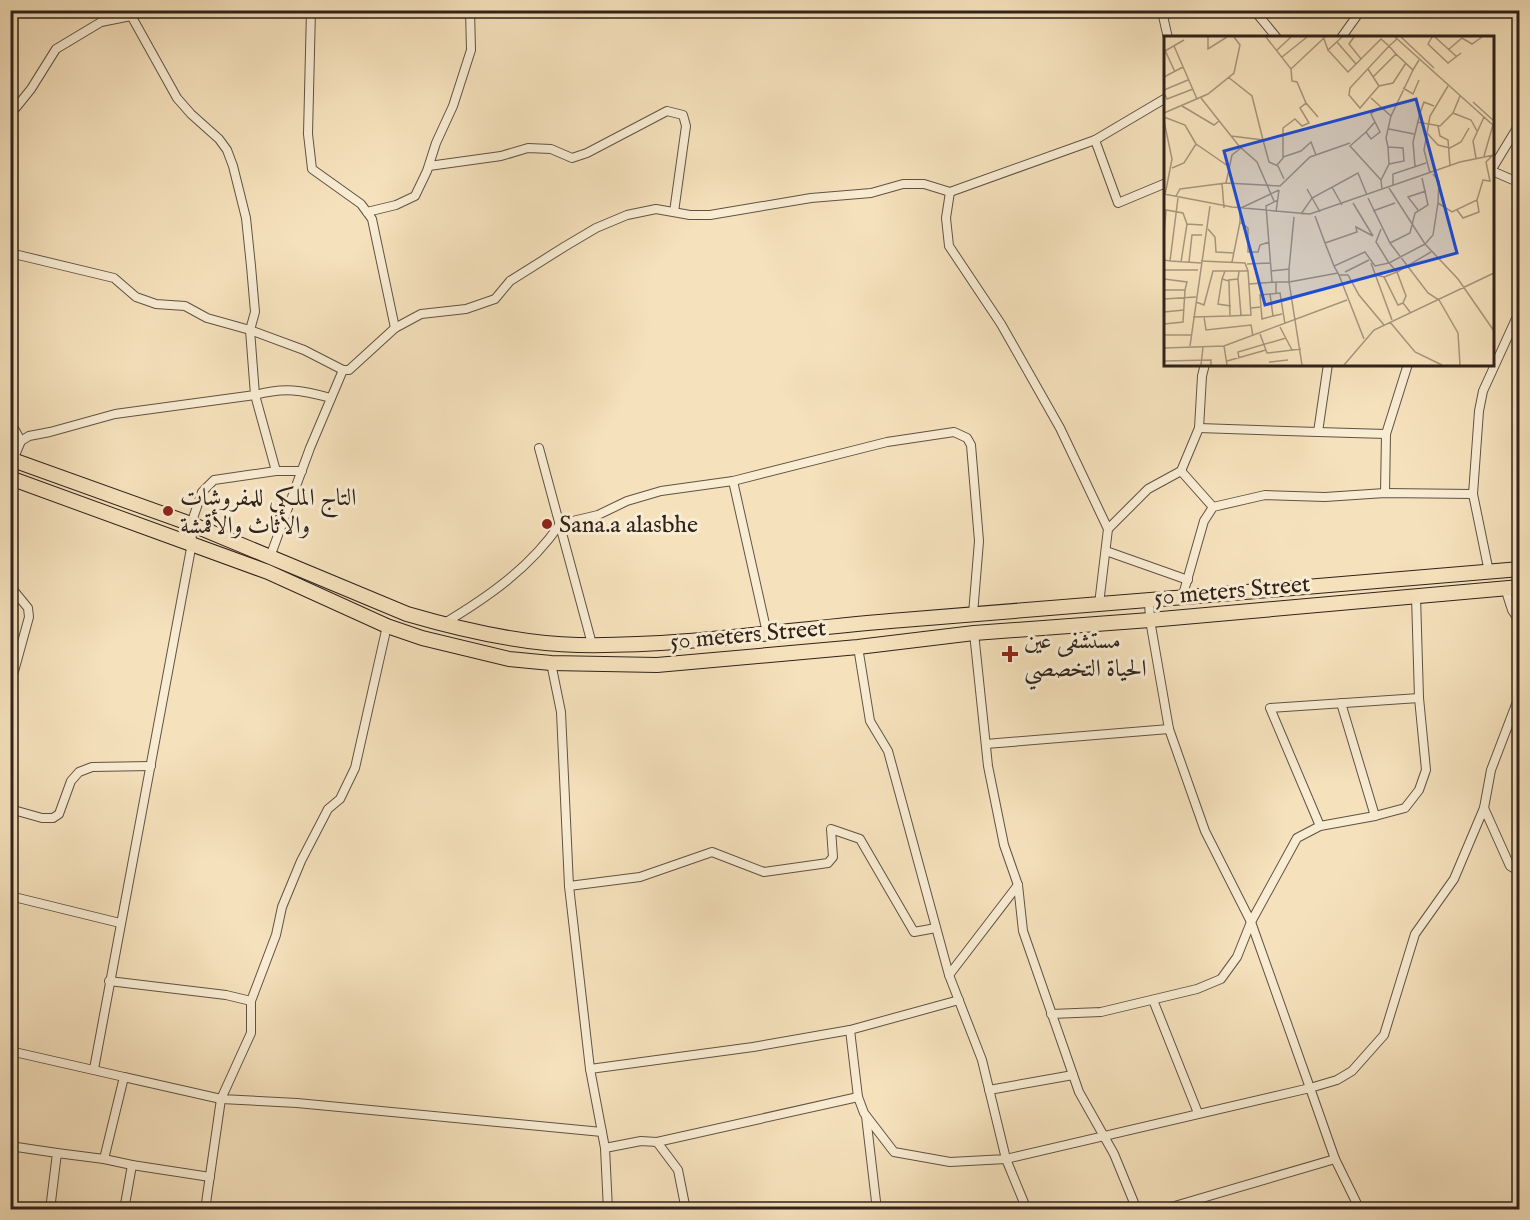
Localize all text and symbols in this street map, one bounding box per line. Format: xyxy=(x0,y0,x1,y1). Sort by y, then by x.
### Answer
inset map xyxy=(1164,36,1494,366)
place label: التاج الملكي للمفروشات والأثاث والأقمشة xyxy=(180,483,357,542)
marker: التاج الملكي للمفروشات والأثاث والأقمشة xyxy=(161,504,175,518)
place label: Sana.a alasbhe xyxy=(559,510,698,541)
marker: Sana.a alasbhe xyxy=(540,517,554,531)
street label: 50 meters Street xyxy=(1153,569,1311,614)
street label: 50 meters Street xyxy=(669,613,827,658)
place label: مستشفى عين الحياة التخصصي xyxy=(1024,626,1147,690)
marker: مستشفى عين الحياة التخصصي xyxy=(1001,645,1019,663)

